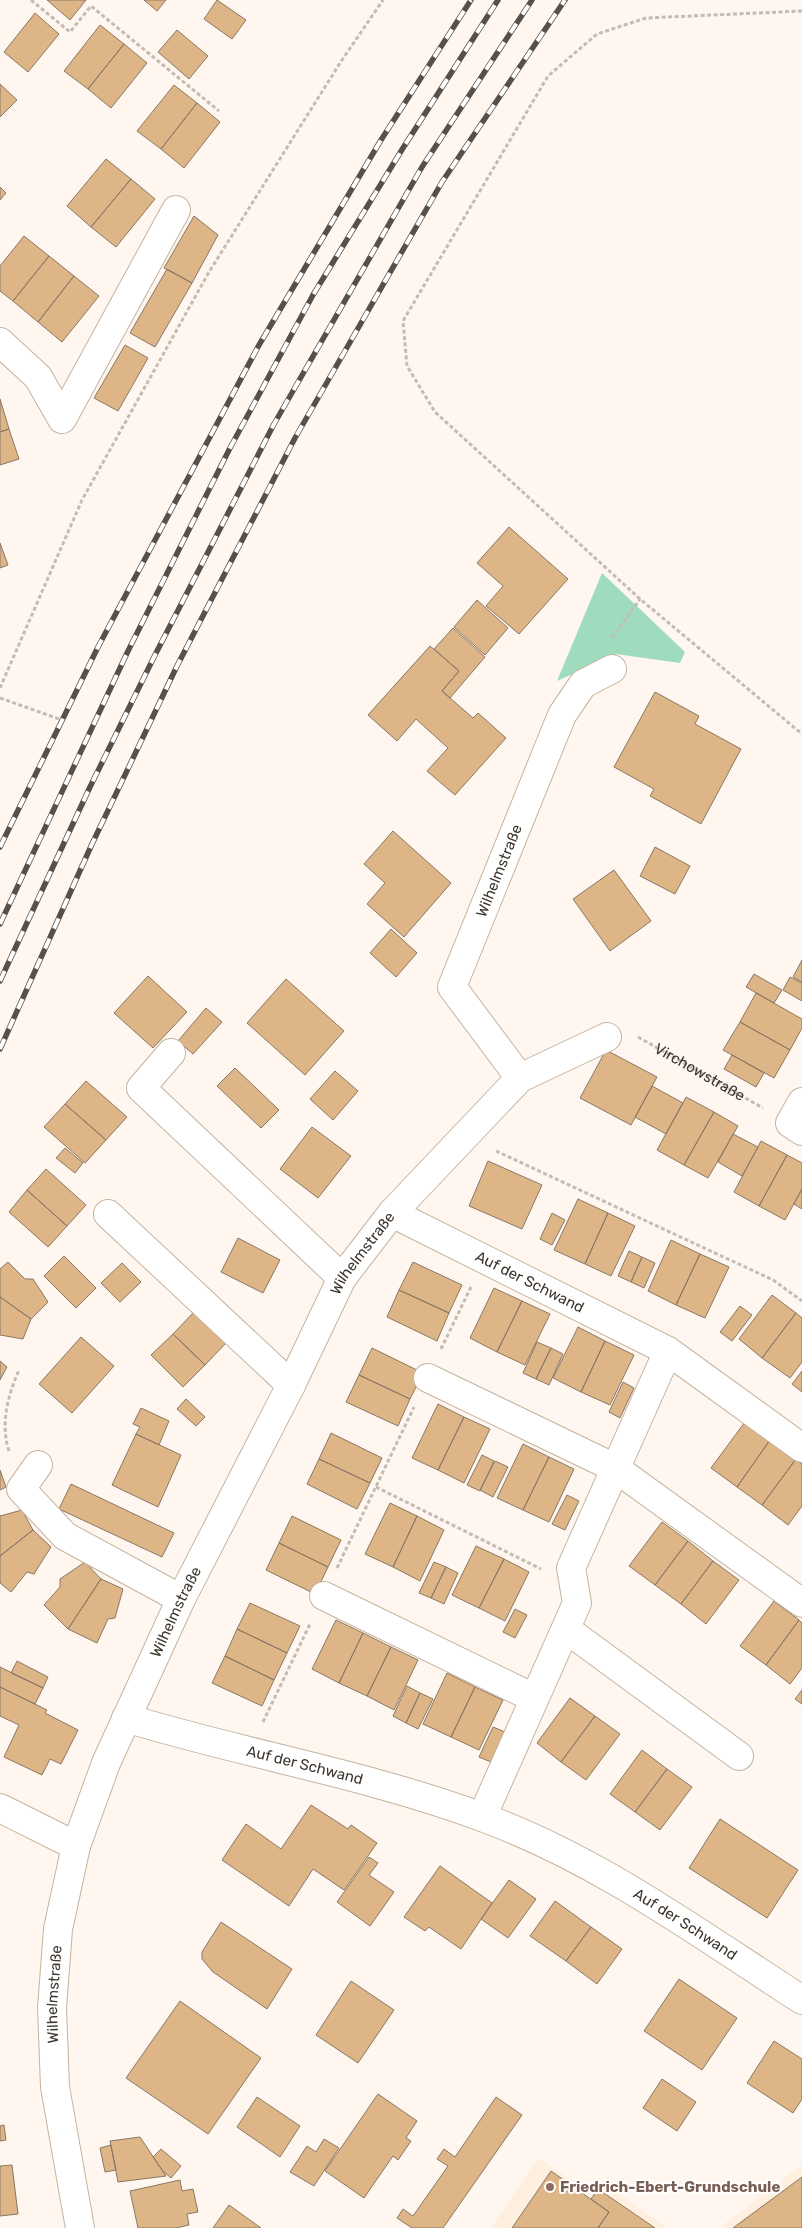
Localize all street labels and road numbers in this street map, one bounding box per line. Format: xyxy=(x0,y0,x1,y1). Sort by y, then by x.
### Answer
street label: Wilhelmstraße xyxy=(472,822,526,920)
street label: Virchowstraße xyxy=(651,1039,748,1105)
street label: Wilhelmstraße xyxy=(326,1208,399,1298)
street label: Auf der Schwand xyxy=(472,1247,587,1317)
street label: Wilhelmstraße xyxy=(147,1564,205,1660)
street label: Auf der Schwand xyxy=(245,1742,365,1788)
street label: Auf der Schwand xyxy=(630,1885,740,1964)
street label: Wilhelmstraße xyxy=(43,1945,66,2044)

